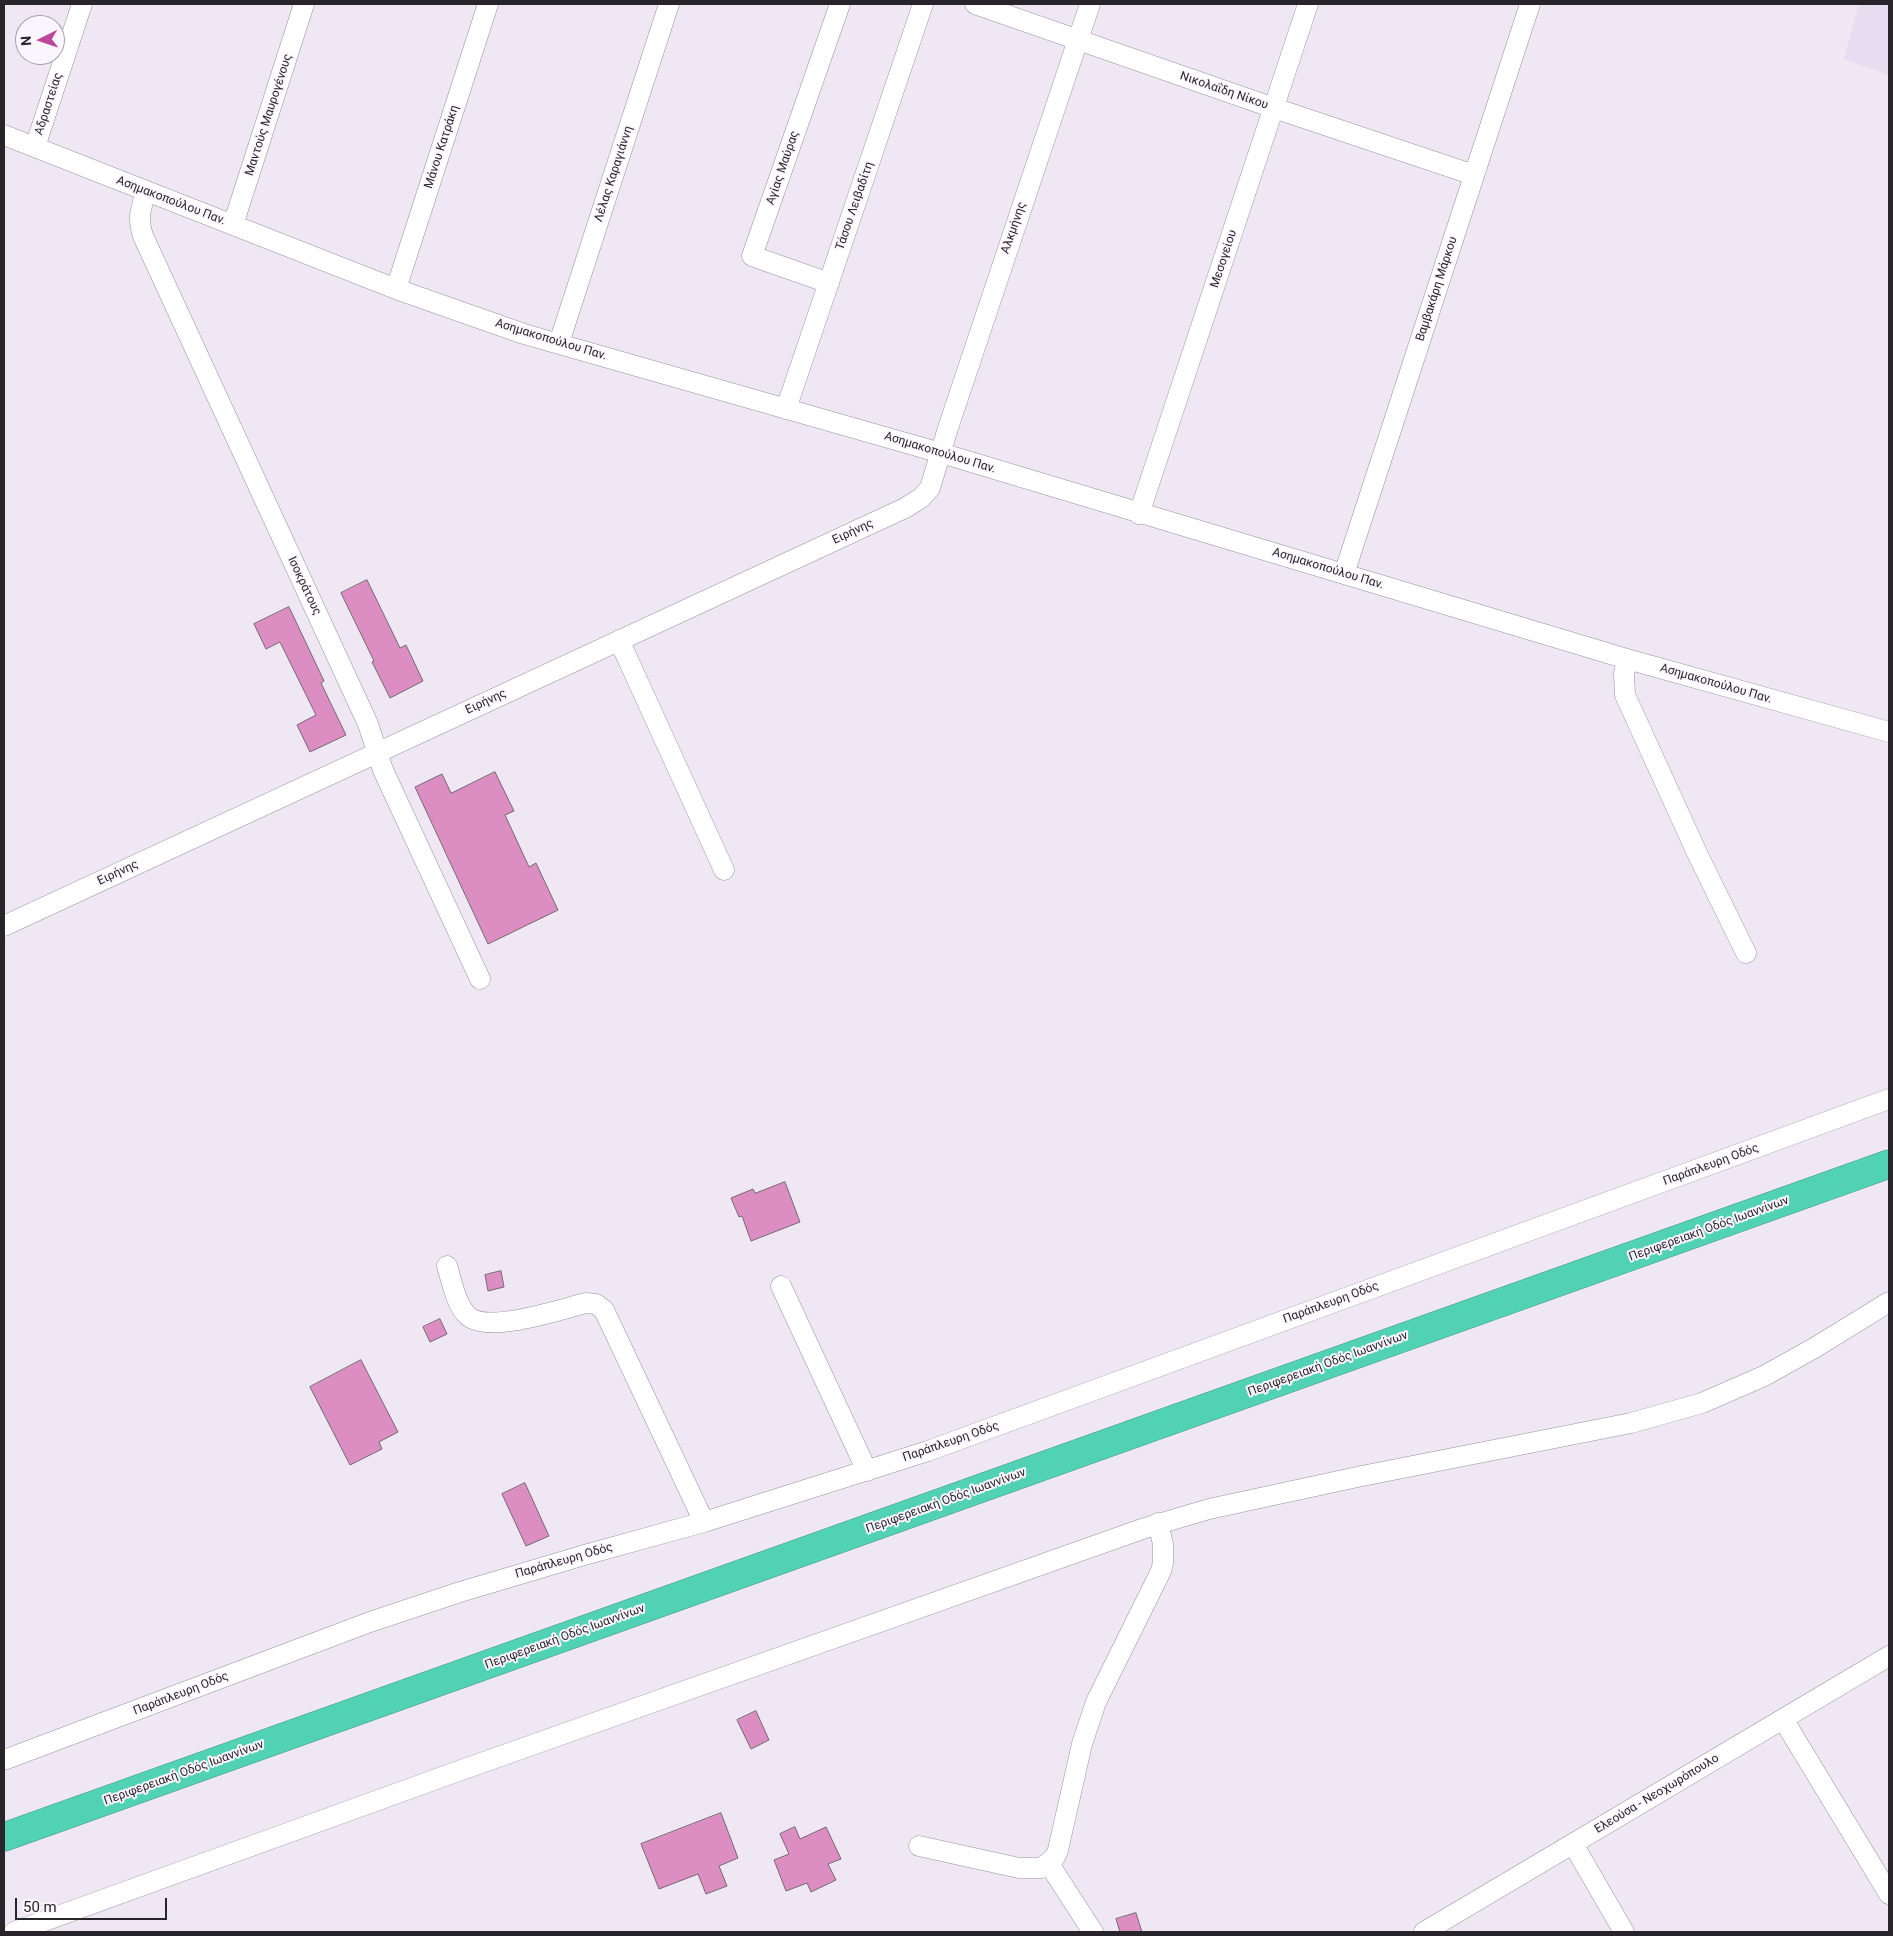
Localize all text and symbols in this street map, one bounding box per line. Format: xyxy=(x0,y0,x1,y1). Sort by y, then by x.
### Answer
north arrow xyxy=(15,15,65,65)
text: N xyxy=(18,35,34,46)
street label: Μαντούς Μαυρογένους xyxy=(242,52,296,178)
street label: Νικολαΐδη Νίκου xyxy=(1178,69,1270,113)
street label: Αδραστείας xyxy=(32,71,66,137)
street label: Μάνου Κατράκη xyxy=(422,103,462,191)
street label: Λέλας Καραγιάννη xyxy=(592,124,636,224)
street label: Αγίας Μαύρας xyxy=(764,129,802,207)
street label: Τάσου Λειβαδίτη xyxy=(833,160,877,252)
street label: Ασημακοπούλου Παν. xyxy=(114,174,228,228)
street label: Αλκμήνης xyxy=(998,200,1030,256)
street label: Μεσογείου xyxy=(1208,228,1240,290)
street label: Βαμβακάρη Μάρκου xyxy=(1413,235,1461,343)
street label: Ασημακοπούλου Παν. xyxy=(494,316,608,364)
street label: Ασημακοπούλου Παν. xyxy=(883,429,997,477)
street label: Ειρήνης xyxy=(830,516,876,548)
street label: Ασημακοπούλου Παν. xyxy=(1271,545,1385,593)
street label: Ισοκράτους xyxy=(284,554,324,618)
street label: Ασημακοπούλου Παν. xyxy=(1658,661,1774,707)
street label: Ειρήνης xyxy=(463,686,509,718)
street label: Ειρήνης xyxy=(95,857,141,889)
street label: Παράπλευρη Οδός xyxy=(1661,1141,1761,1189)
street label: Περιφερειακή Οδός Ιωαννίνων xyxy=(1627,1193,1791,1265)
street label: Παράπλευρη Οδός xyxy=(1281,1279,1381,1327)
street label: Περιφερειακή Οδός Ιωαννίνων xyxy=(1246,1328,1410,1400)
street label: Παράπλευρη Οδός xyxy=(901,1419,1001,1465)
street label: Περιφερειακή Οδός Ιωαννίνων xyxy=(864,1465,1028,1537)
street label: Παράπλευρη Οδός xyxy=(514,1540,614,1582)
street label: Περιφερειακή Οδός Ιωαννίνων xyxy=(483,1601,647,1673)
street label: Παράπλευρη Οδός xyxy=(131,1669,231,1719)
street label: Περιφερειακή Οδός Ιωαννίνων xyxy=(102,1737,266,1809)
street label: Ελεούσα - Νεοχωρόπουλο xyxy=(1592,1751,1722,1837)
scale bar xyxy=(18,1888,170,1920)
text: 50 m xyxy=(23,1898,57,1916)

